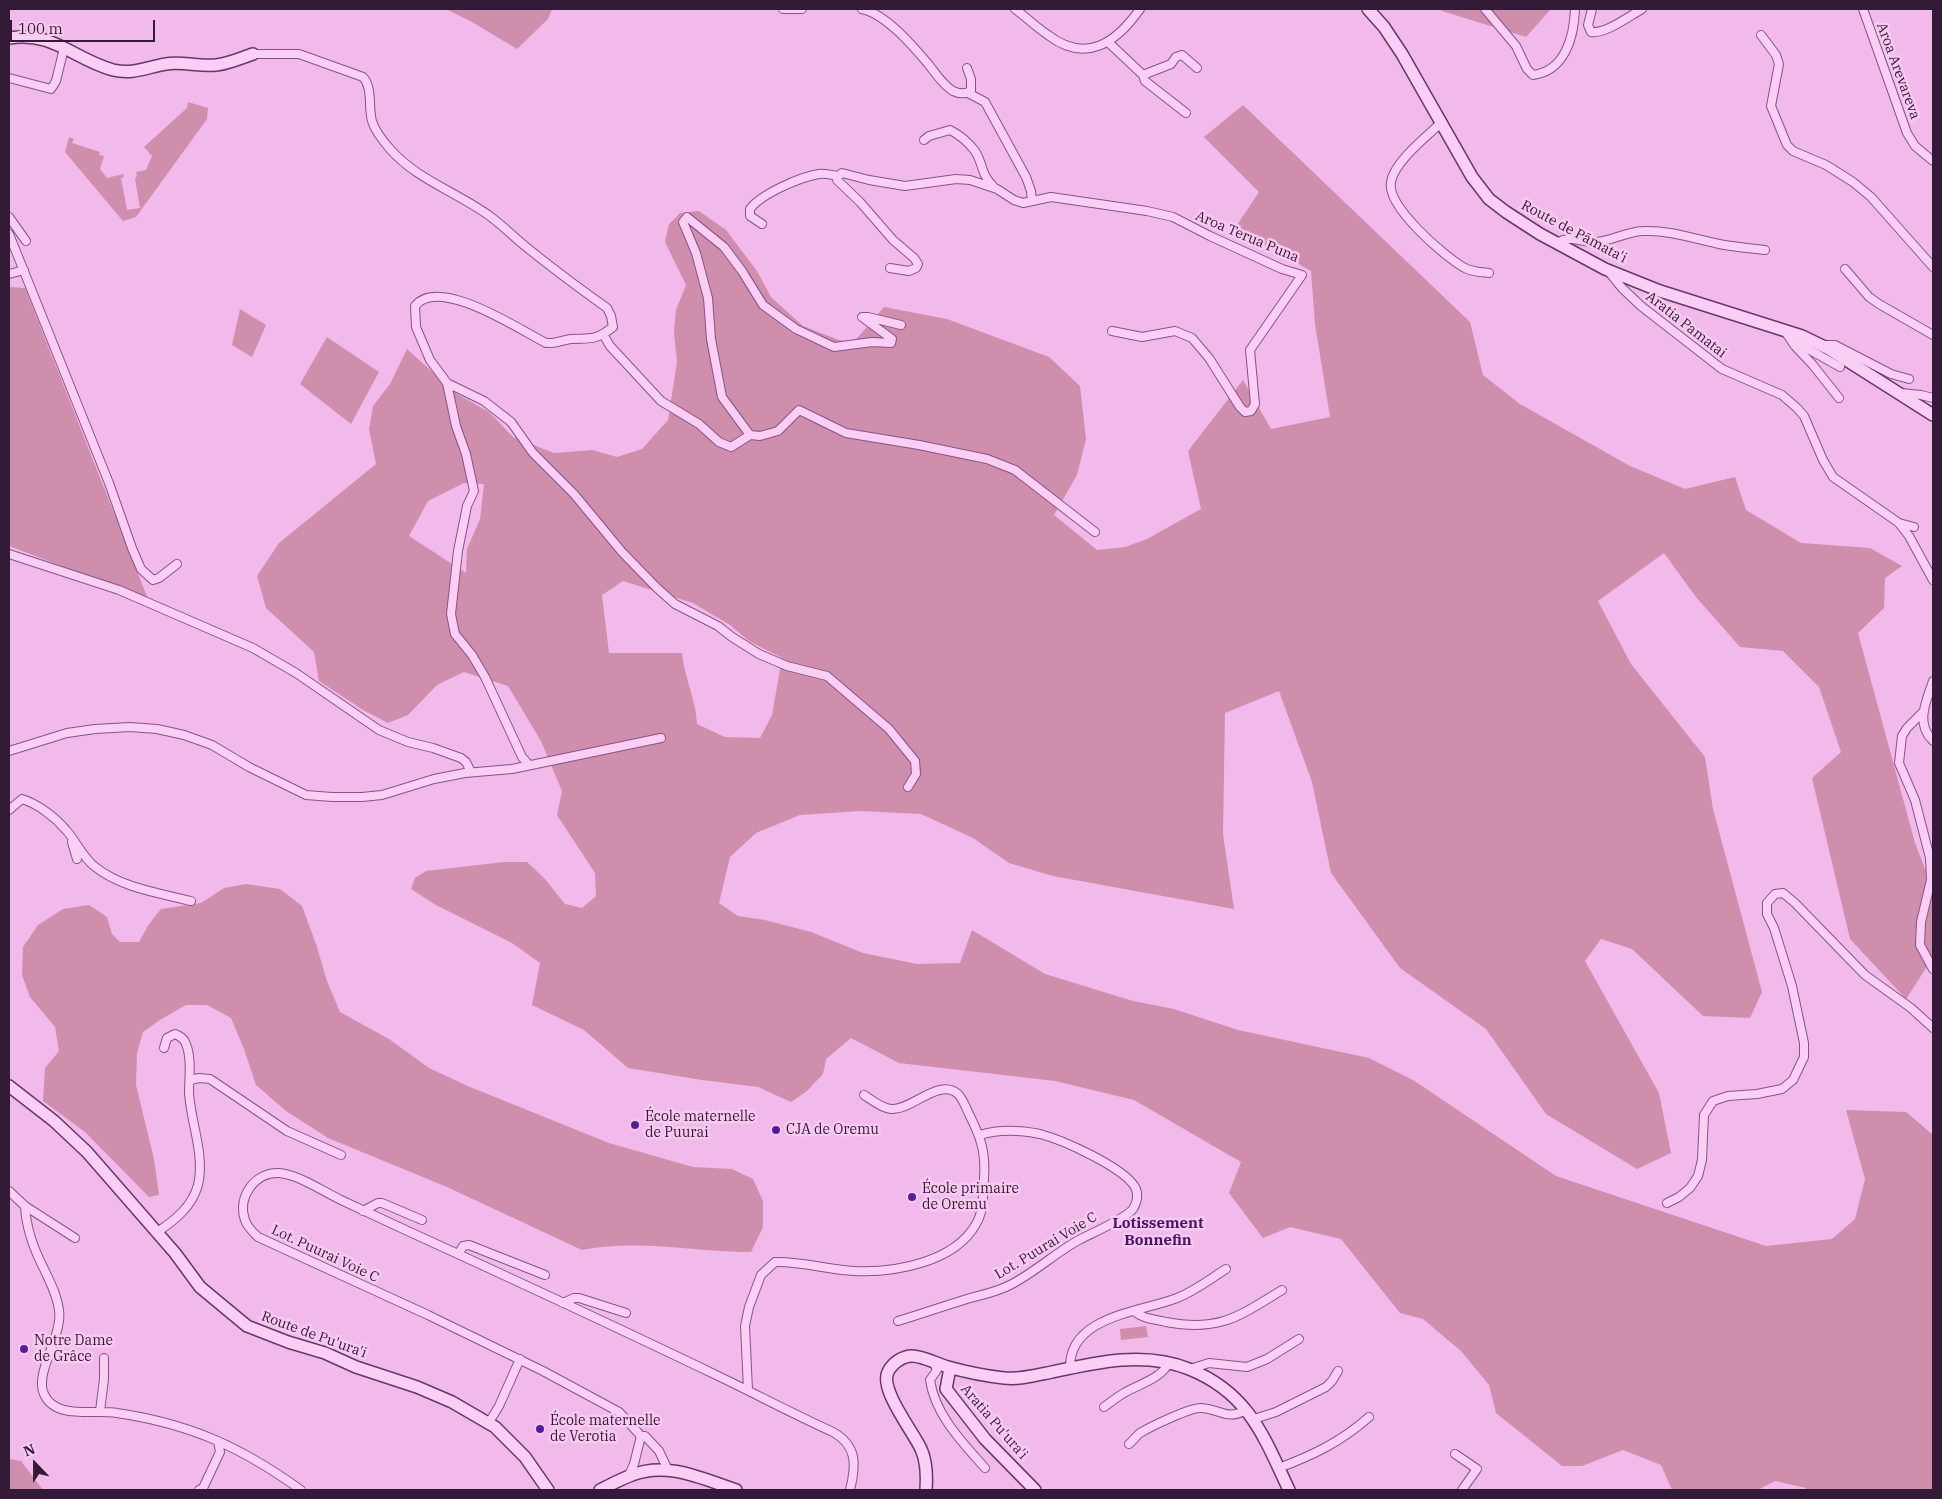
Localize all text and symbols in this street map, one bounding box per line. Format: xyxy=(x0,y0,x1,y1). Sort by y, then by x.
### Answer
scale bar xyxy=(12,10,158,42)
text: 100 m xyxy=(18,19,63,38)
street label: Aroa Arevareva xyxy=(1873,20,1923,122)
street label: Route de Pāmata'i xyxy=(1518,197,1630,267)
street label: Aroa Terua Puna xyxy=(1193,208,1301,266)
street label: Aratia Pamatai xyxy=(1642,288,1730,362)
place label: École maternelle de Puurai xyxy=(645,1109,756,1142)
marker: École maternelle de Puurai xyxy=(629,1119,641,1131)
place label: CJA de Oremu xyxy=(786,1122,879,1138)
marker: CJA de Oremu xyxy=(770,1124,782,1136)
place label: École primaire de Oremu xyxy=(922,1181,1019,1214)
marker: École primaire de Oremu xyxy=(906,1191,918,1203)
street label: Lot. Puurai Voie C xyxy=(992,1209,1100,1283)
district label: Lotissement Bonnefin xyxy=(1112,1215,1204,1250)
street label: Lot. Puurai Voie C xyxy=(269,1222,381,1286)
street label: Route de Pu'ura'i xyxy=(259,1308,369,1362)
place label: Notre Dame de Grâce xyxy=(34,1333,113,1365)
marker: Notre Dame de Grâce xyxy=(18,1343,30,1355)
street label: Aratia Pu'ura'i xyxy=(957,1381,1031,1463)
place label: École maternelle de Verotia xyxy=(550,1413,661,1445)
marker: École maternelle de Verotia xyxy=(534,1423,546,1435)
north arrow xyxy=(10,1439,60,1489)
text: N xyxy=(21,1440,38,1461)

